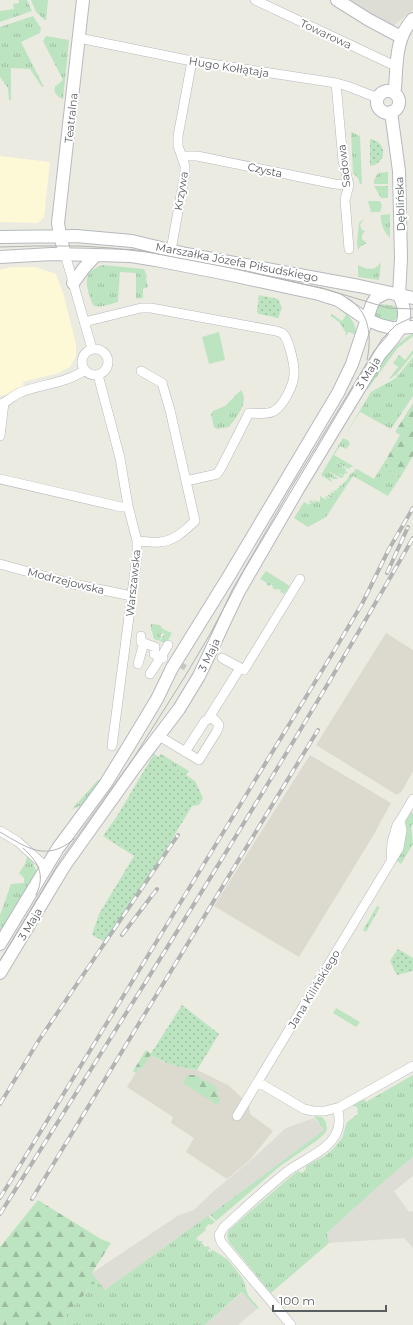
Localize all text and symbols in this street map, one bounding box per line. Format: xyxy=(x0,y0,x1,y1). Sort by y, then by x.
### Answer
street label: Towarowa xyxy=(298,16,354,52)
street label: Hugo Kołłątaja xyxy=(188,54,270,80)
street label: Teatralna xyxy=(61,92,81,144)
street label: Sadowa xyxy=(334,144,354,188)
street label: Czysta xyxy=(246,160,284,180)
street label: Krzywa xyxy=(171,170,191,212)
street label: Dęblińska xyxy=(392,176,408,232)
street label: Marszałka Józefa Piłsudskiego xyxy=(154,239,320,285)
street label: 3 Maja xyxy=(353,354,383,392)
street label: Warszawska xyxy=(122,549,144,617)
street label: Modrzejowska xyxy=(26,565,106,597)
street label: 3 Maja xyxy=(195,636,223,674)
street label: 3 Maja xyxy=(15,905,45,943)
street label: Jana Kilińskiego xyxy=(285,947,343,1032)
scale bar xyxy=(273,1287,386,1313)
text: 100 m xyxy=(279,1293,315,1308)

